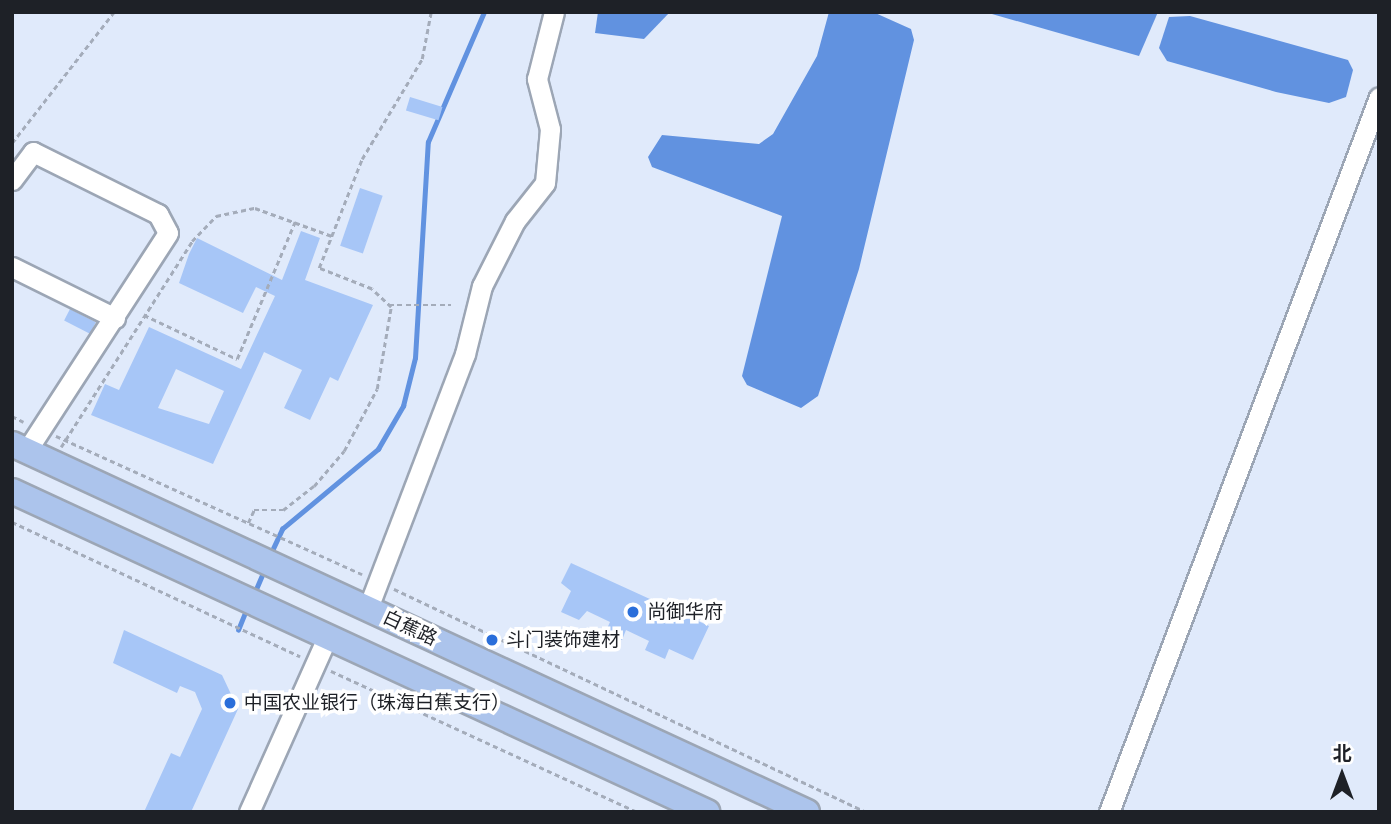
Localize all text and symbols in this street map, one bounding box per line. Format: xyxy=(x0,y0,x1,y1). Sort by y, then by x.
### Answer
place label: 尚御华府 xyxy=(647,601,723,623)
marker: 尚御华府 xyxy=(625,604,641,620)
street label: 白蕉路 xyxy=(379,606,441,650)
place label: 斗门装饰建材 xyxy=(506,629,620,651)
marker: 斗门装饰建材 xyxy=(484,632,500,648)
place label: 中国农业银行（珠海白蕉支行） xyxy=(244,692,510,714)
marker: 中国农业银行（珠海白蕉支行） xyxy=(222,695,238,711)
north arrow xyxy=(1307,740,1377,810)
text: 北 xyxy=(1332,742,1352,765)

